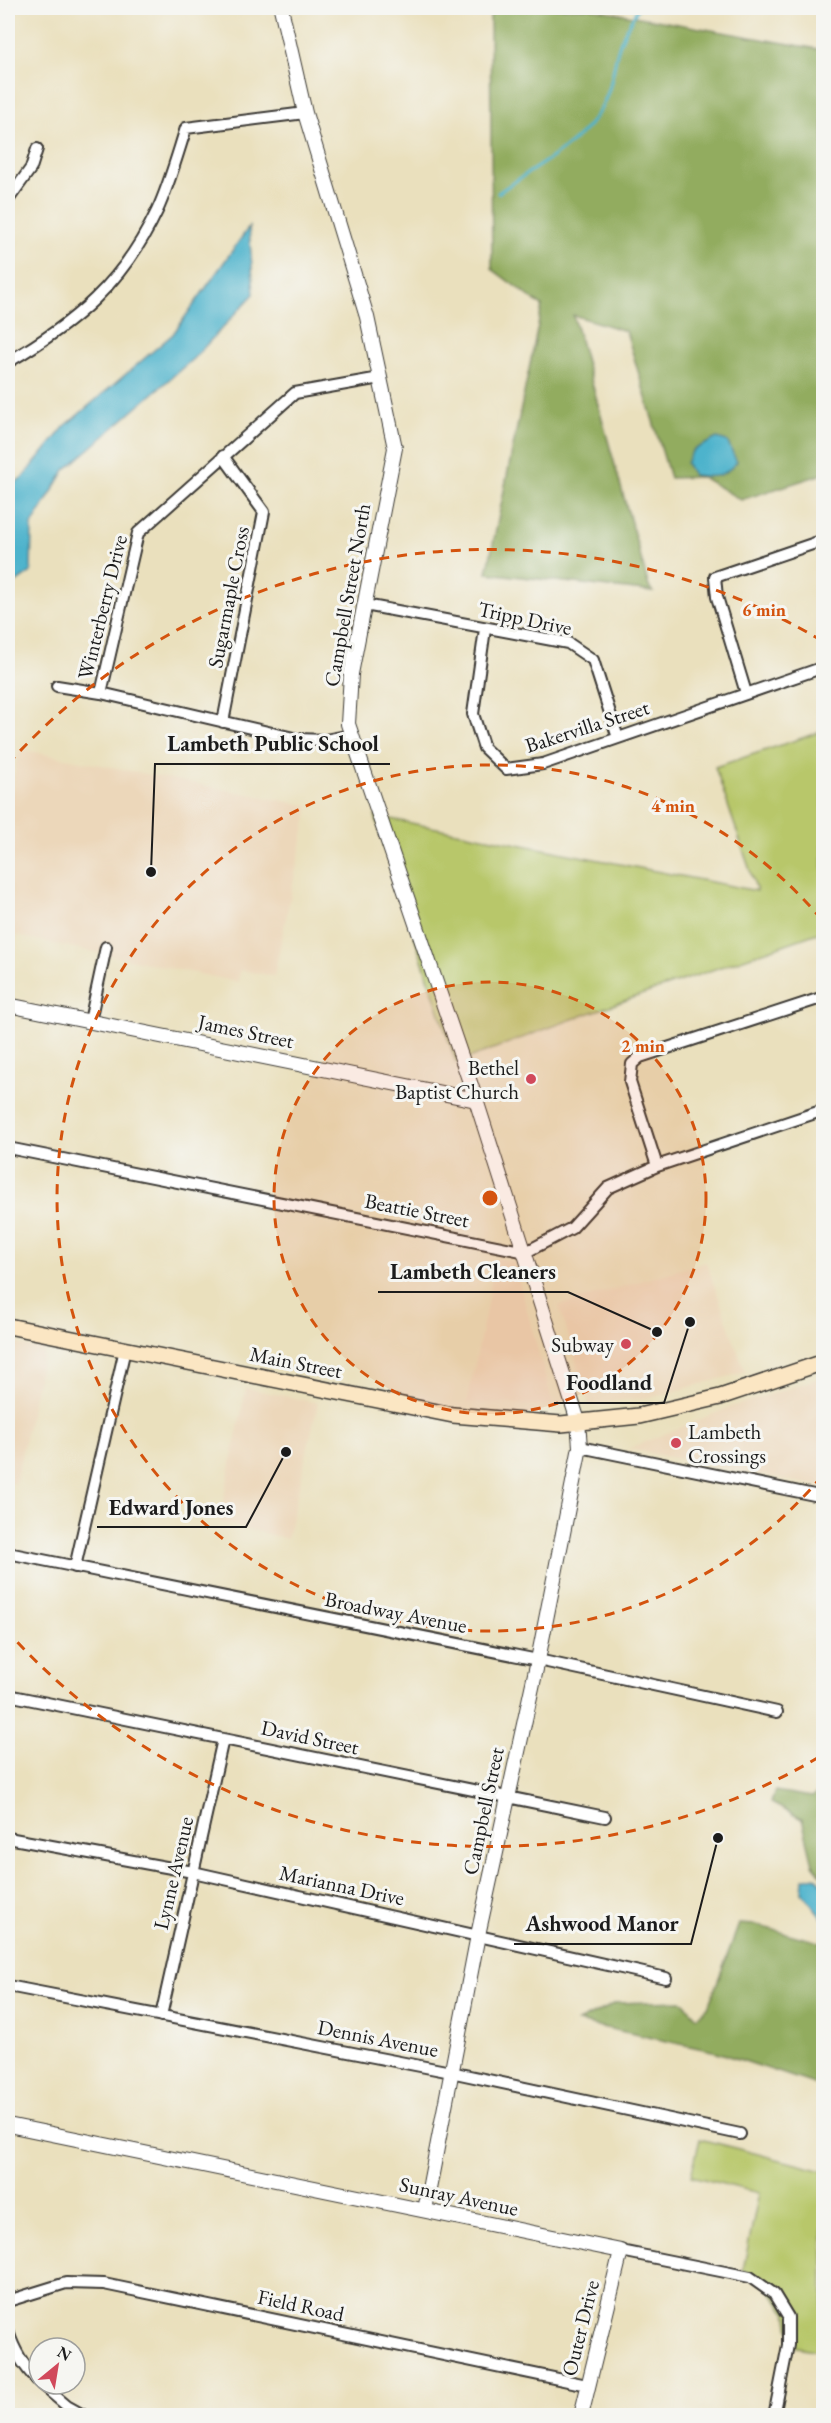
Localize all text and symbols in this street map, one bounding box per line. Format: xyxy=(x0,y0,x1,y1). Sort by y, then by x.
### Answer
street label: Campbell Street North xyxy=(318,501,376,689)
street label: Sugarmaple Cross xyxy=(201,524,255,670)
street label: Winterberry Drive xyxy=(71,532,133,682)
street label: Tripp Drive xyxy=(476,595,574,641)
text: 6 min xyxy=(742,598,786,621)
street label: Bakervilla Street xyxy=(522,693,653,759)
callout: Lambeth Public School xyxy=(155,724,390,764)
text: Lambeth Public School xyxy=(167,729,379,758)
text: 4 min xyxy=(651,794,695,817)
street label: James Street xyxy=(194,1007,297,1054)
text: 2 min xyxy=(621,1034,665,1057)
place label: Bethel Baptist Church xyxy=(395,1054,519,1105)
marker: Bethel Baptist Church xyxy=(524,1072,538,1086)
street label: Beattie Street xyxy=(363,1187,472,1233)
centre of rings xyxy=(480,1188,500,1208)
callout: Lambeth Cleaners xyxy=(378,1252,568,1292)
text: Lambeth Cleaners xyxy=(390,1257,556,1286)
place label: Subway xyxy=(551,1331,615,1358)
marker: Subway xyxy=(619,1337,633,1351)
street label: Main Street xyxy=(248,1340,345,1384)
callout: Foodland xyxy=(554,1363,664,1403)
text: Foodland xyxy=(566,1368,652,1397)
place label: Lambeth Crossings xyxy=(688,1418,766,1469)
marker: Lambeth Crossings xyxy=(669,1436,683,1450)
callout: Edward Jones xyxy=(97,1487,246,1527)
text: Edward Jones xyxy=(109,1493,233,1522)
street label: Broadway Avenue xyxy=(323,1585,469,1639)
street label: David Street xyxy=(259,1713,362,1761)
street label: Campbell Street xyxy=(456,1744,510,1877)
street label: Lynne Avenue xyxy=(147,1814,199,1932)
street label: Marianna Drive xyxy=(277,1859,407,1911)
callout: Ashwood Manor xyxy=(514,1904,691,1944)
text: Ashwood Manor xyxy=(524,1909,679,1938)
street label: Dennis Avenue xyxy=(315,2013,441,2063)
street label: Sunray Avenue xyxy=(397,2170,521,2222)
street label: Outer Drive xyxy=(555,2277,605,2379)
street label: Field Road xyxy=(255,2283,347,2327)
north arrow xyxy=(27,2336,87,2396)
text: N xyxy=(53,2341,75,2366)

